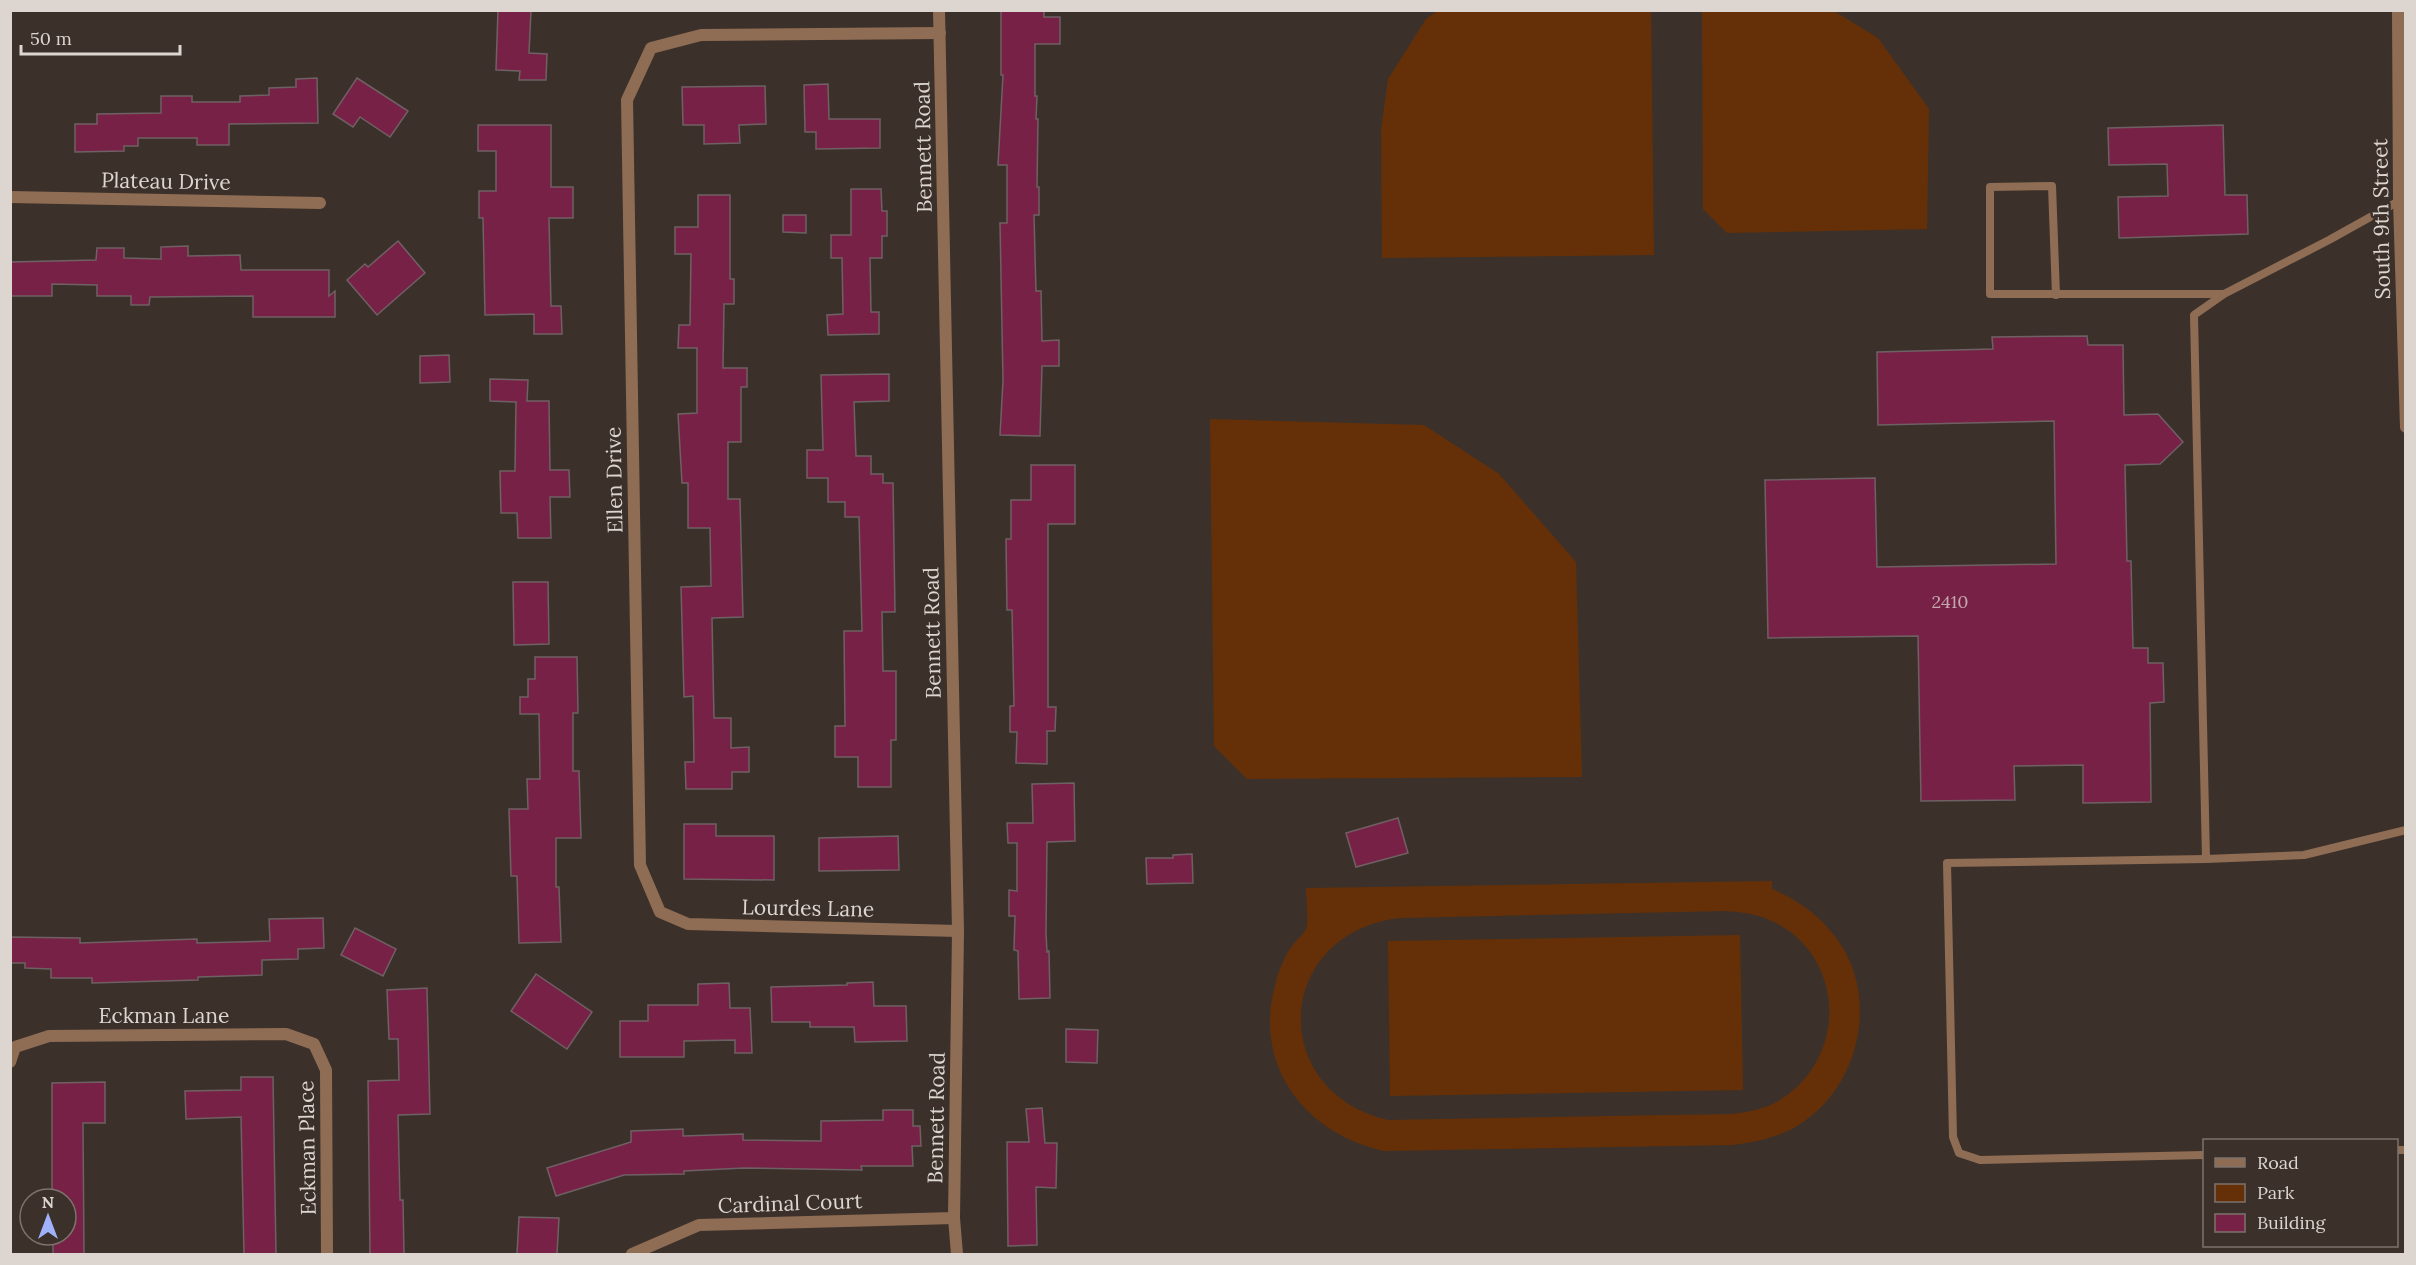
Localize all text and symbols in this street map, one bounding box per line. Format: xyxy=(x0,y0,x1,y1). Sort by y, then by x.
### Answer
scale bar xyxy=(21,18,180,56)
text: 50 m xyxy=(30,27,72,50)
street label: Bennett Road xyxy=(908,81,938,213)
street label: South 9th Street xyxy=(2366,137,2396,300)
street label: Plateau Drive xyxy=(101,166,231,196)
street label: Ellen Drive xyxy=(600,426,628,534)
street label: Bennett Road xyxy=(917,567,947,699)
house number: 2410 xyxy=(1932,590,1968,613)
street label: Lourdes Lane xyxy=(741,893,875,923)
street label: Eckman Lane xyxy=(99,1002,229,1029)
street label: Bennett Road xyxy=(921,1052,951,1184)
street label: Eckman Place xyxy=(292,1080,322,1216)
legend xyxy=(2203,1139,2398,1247)
text: Road xyxy=(2257,1151,2299,1174)
text: Park xyxy=(2257,1181,2295,1204)
north arrow xyxy=(18,1187,78,1247)
street label: Cardinal Court xyxy=(717,1187,864,1219)
text: N xyxy=(42,1192,54,1212)
text: Building xyxy=(2257,1211,2327,1234)

